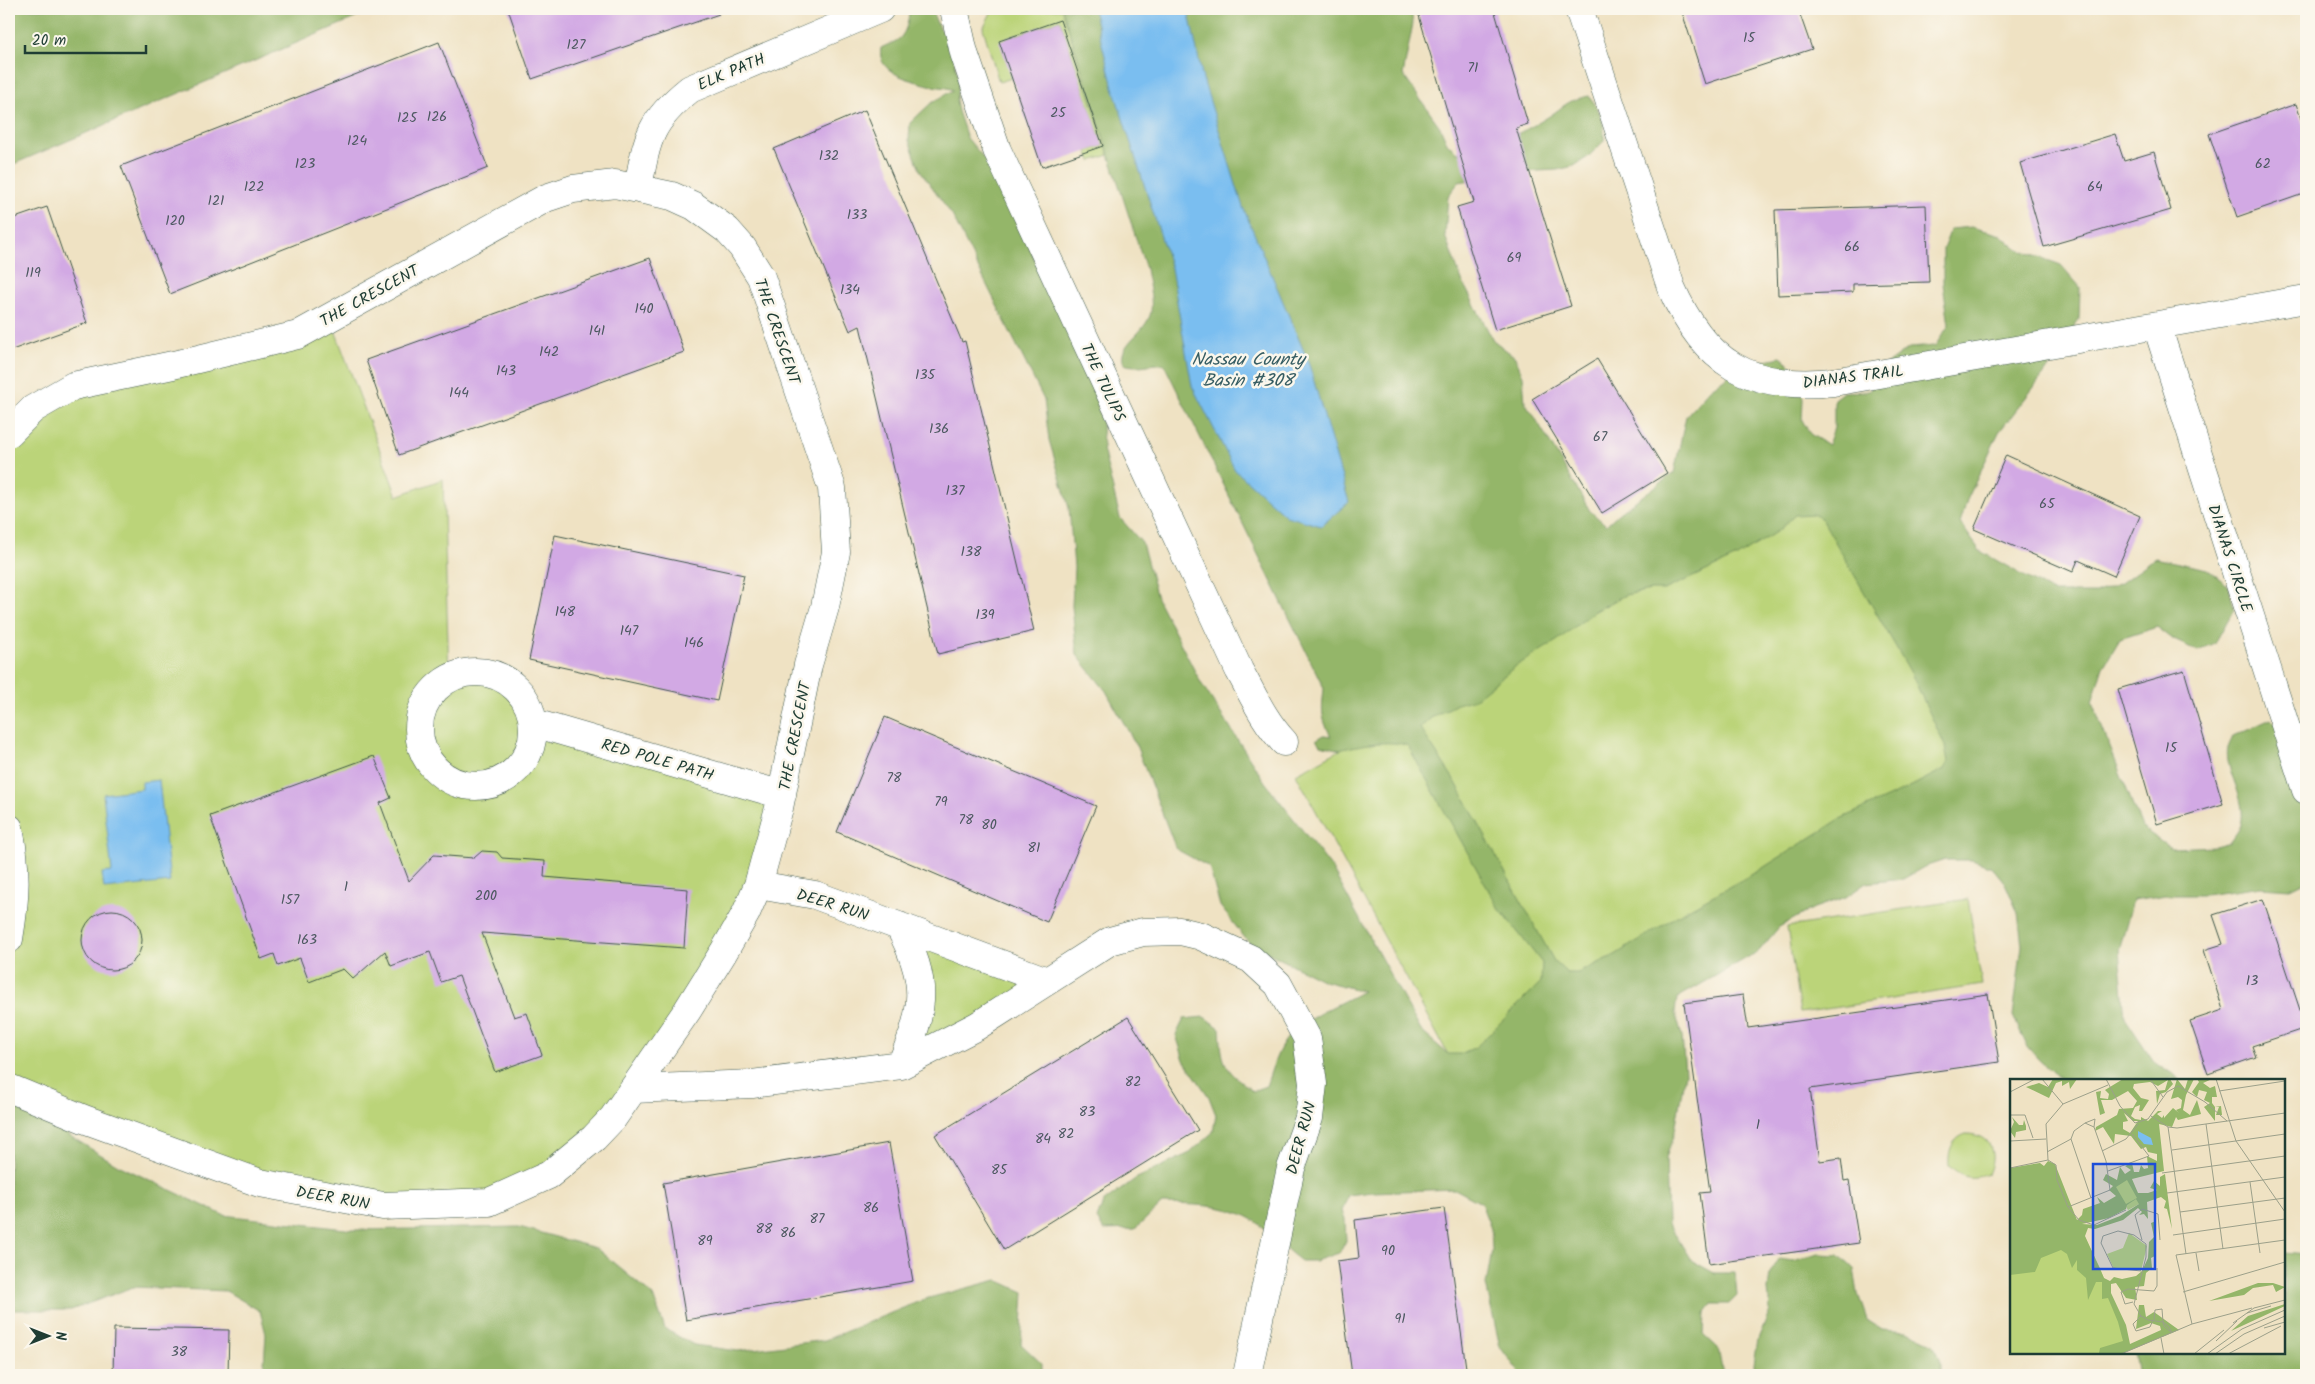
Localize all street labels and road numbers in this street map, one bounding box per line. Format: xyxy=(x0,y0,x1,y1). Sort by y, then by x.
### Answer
street label: ELK PATH xyxy=(694,47,769,98)
street label: THE CRESCENT xyxy=(315,258,425,334)
street label: THE CRESCENT xyxy=(747,275,807,389)
street label: THE TULIPS xyxy=(1074,339,1132,426)
street label: DIANAS TRAIL xyxy=(1801,359,1905,396)
street label: DIANAS CIRCLE xyxy=(2200,501,2259,616)
street label: THE CRESCENT xyxy=(773,678,819,793)
street label: RED POLE PATH xyxy=(598,732,717,788)
street label: DEER RUN xyxy=(793,883,872,928)
street label: DEER RUN xyxy=(1280,1099,1323,1178)
street label: DEER RUN xyxy=(294,1180,372,1217)

